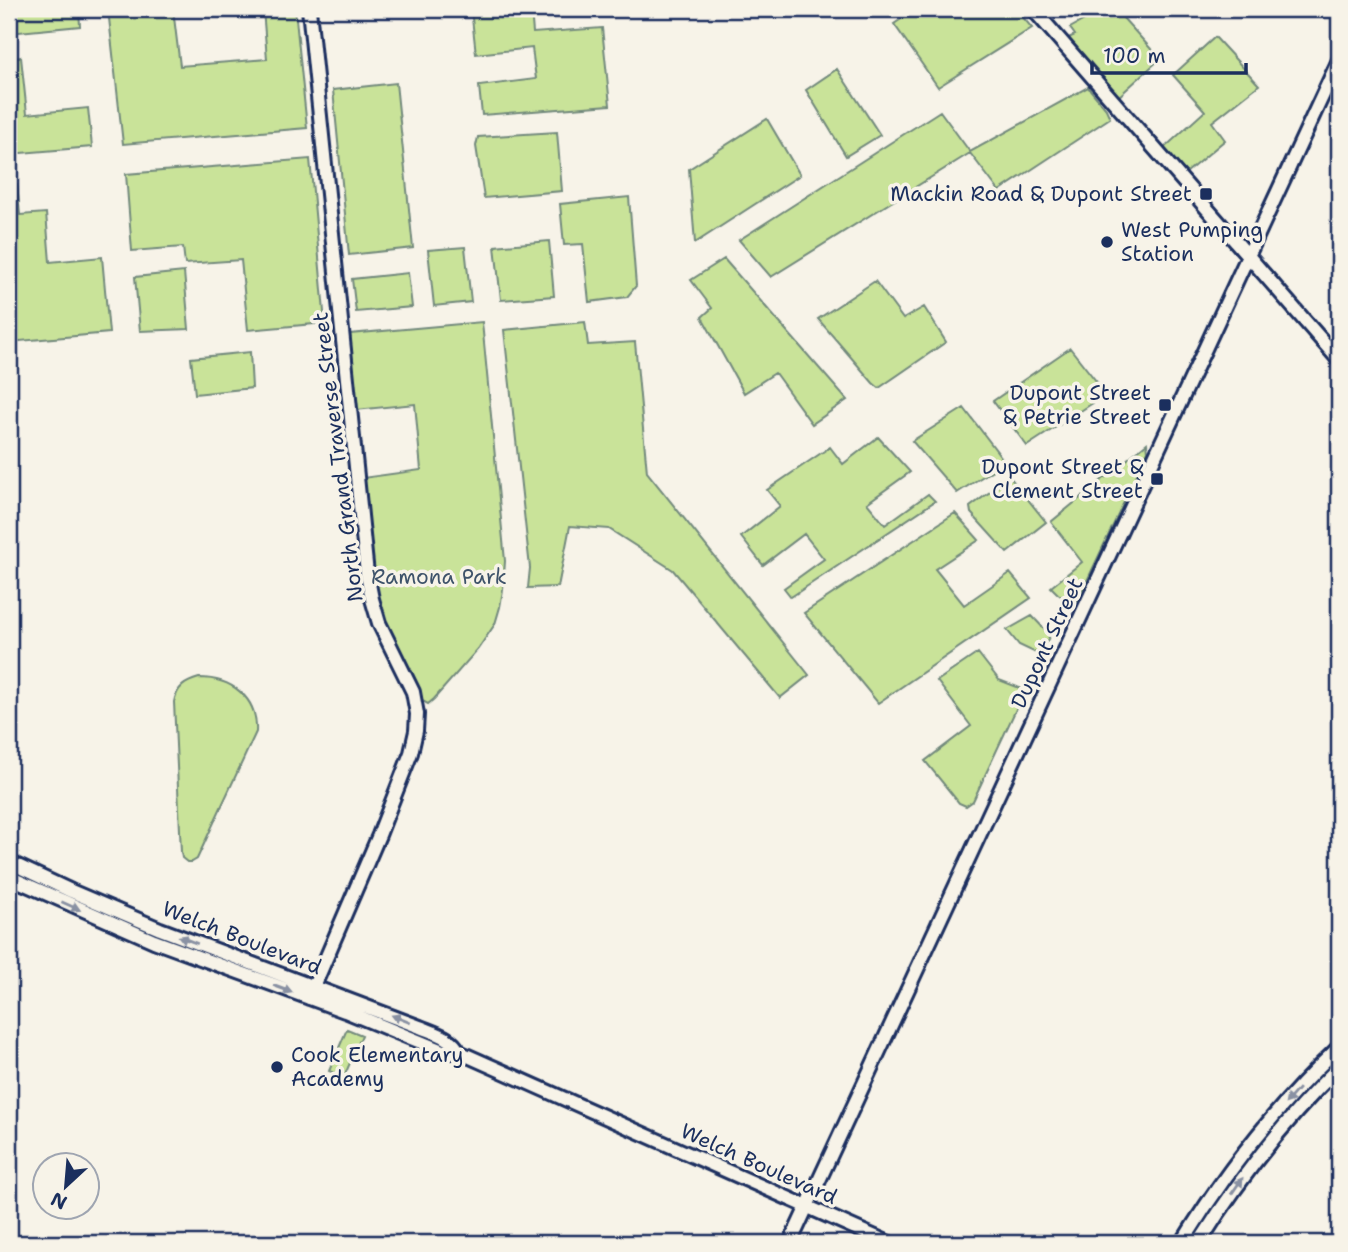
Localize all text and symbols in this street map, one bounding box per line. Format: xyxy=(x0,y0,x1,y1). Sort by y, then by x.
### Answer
scale bar xyxy=(1092,32,1246,76)
text: 100 m xyxy=(1103,42,1166,70)
place label: Mackin Road & Dupont Street xyxy=(890,180,1192,208)
marker: Mackin Road & Dupont Street xyxy=(1198,186,1214,202)
place label: West Pumping Station xyxy=(1121,216,1263,268)
marker: West Pumping Station xyxy=(1099,234,1115,250)
street label: North Grand Traverse Street xyxy=(306,311,370,603)
place label: Dupont Street & Petrie Street xyxy=(1003,379,1151,431)
marker: Dupont Street & Petrie Street xyxy=(1157,397,1173,413)
place label: Dupont Street & Clement Street xyxy=(981,453,1144,505)
marker: Dupont Street & Clement Street xyxy=(1149,471,1165,487)
park label: Ramona Park xyxy=(371,563,507,591)
street label: Dupont Street xyxy=(1004,573,1090,713)
street label: Welch Boulevard xyxy=(158,895,326,981)
one-way arrow xyxy=(61,900,81,912)
one-way arrow xyxy=(177,934,198,945)
one-way arrow xyxy=(272,984,293,995)
one-way arrow xyxy=(390,1014,411,1025)
place label: Cook Elementary Academy xyxy=(291,1041,464,1093)
marker: Cook Elementary Academy xyxy=(269,1059,285,1075)
one-way arrow xyxy=(1285,1088,1300,1105)
street label: Welch Boulevard xyxy=(676,1117,842,1211)
north arrow xyxy=(32,1150,102,1220)
one-way arrow xyxy=(1229,1177,1243,1195)
text: N xyxy=(47,1186,71,1215)

